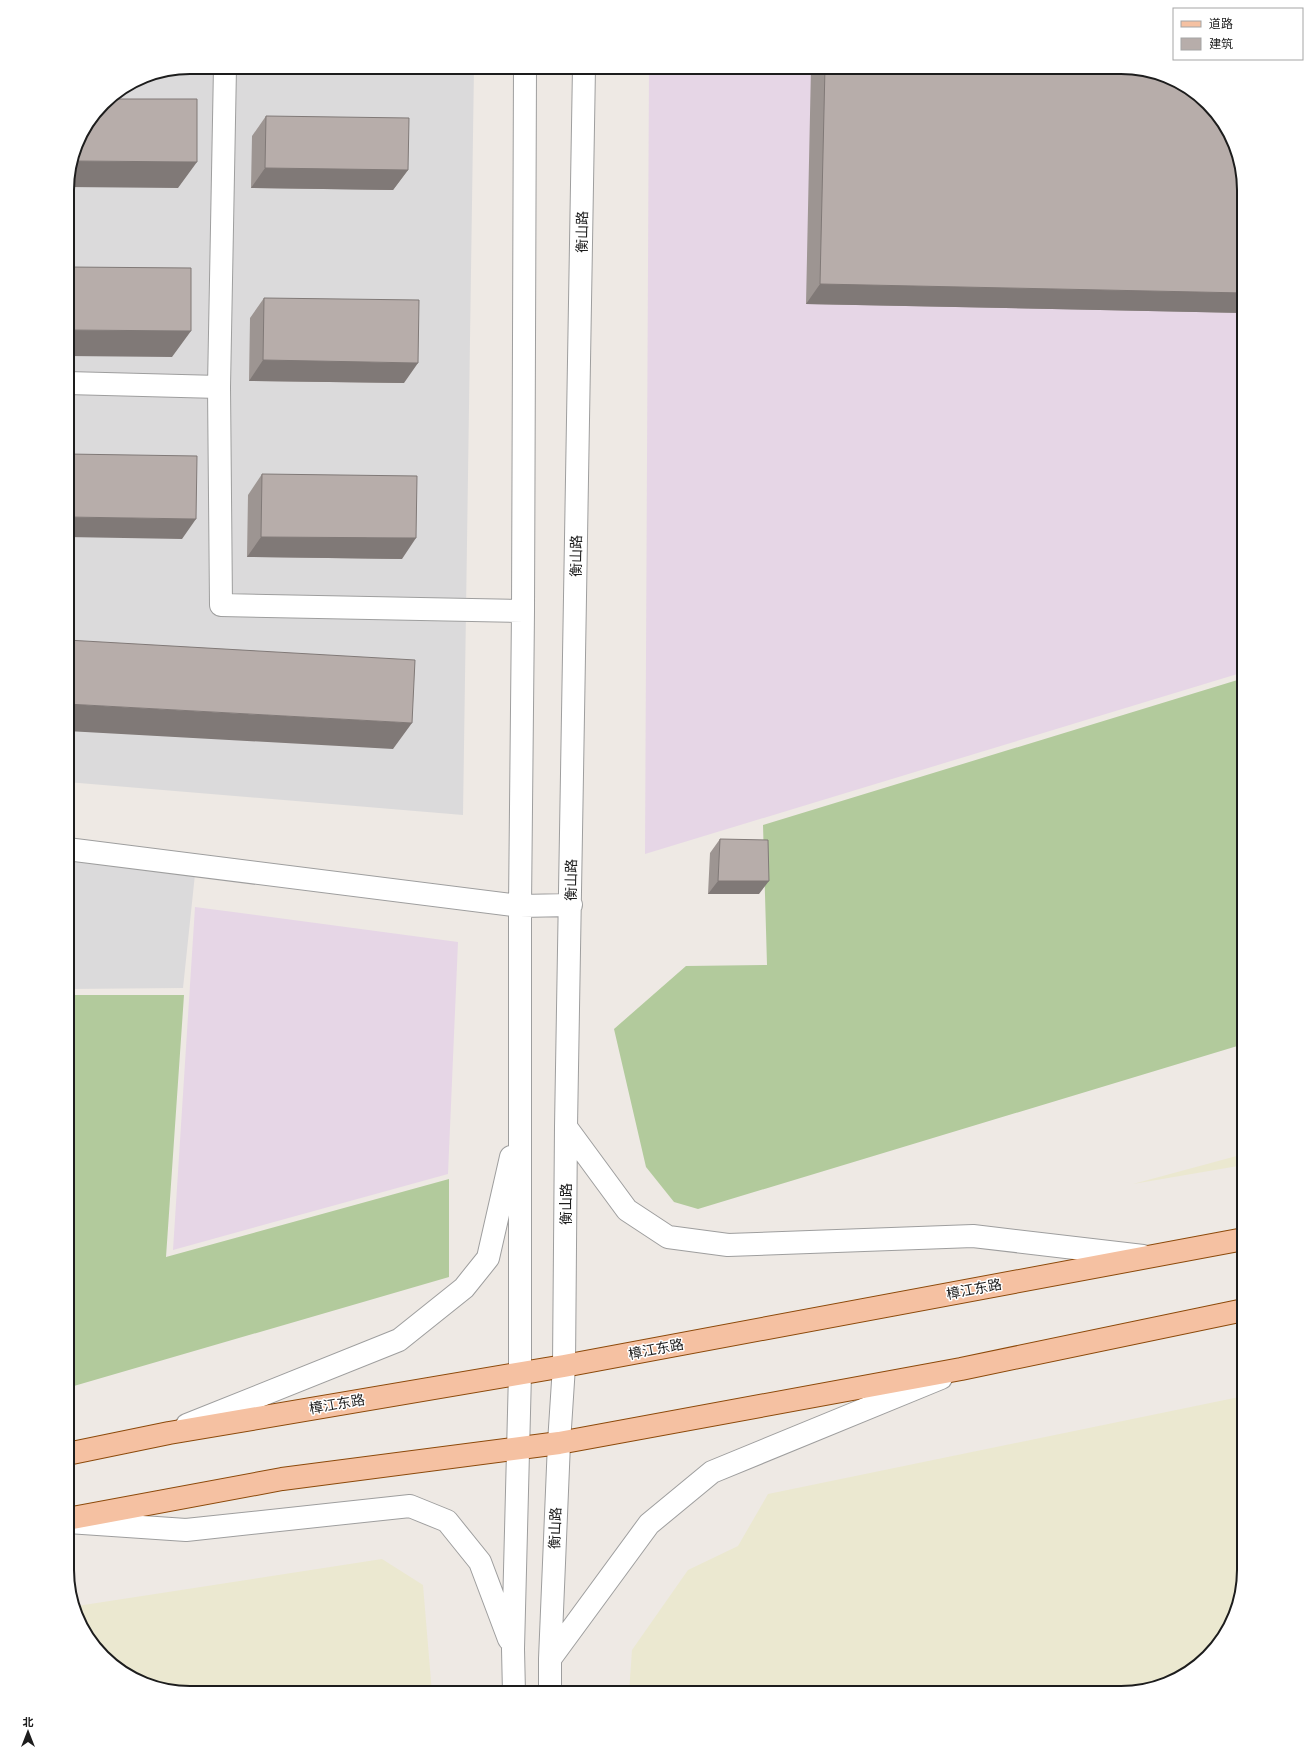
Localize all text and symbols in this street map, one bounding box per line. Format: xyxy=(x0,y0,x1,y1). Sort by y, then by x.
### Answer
legend xyxy=(1173,8,1303,60)
text: 道路 xyxy=(1209,17,1233,30)
text: 建筑 xyxy=(1209,37,1233,50)
street label: 衡山路 xyxy=(574,211,590,253)
street label: 衡山路 xyxy=(568,535,584,577)
street label: 衡山路 xyxy=(563,859,579,901)
street label: 衡山路 xyxy=(558,1183,574,1225)
street label: 樟江东路 xyxy=(945,1276,1003,1302)
street label: 樟江东路 xyxy=(627,1336,685,1362)
street label: 樟江东路 xyxy=(308,1391,366,1417)
street label: 衡山路 xyxy=(546,1507,564,1549)
north arrow xyxy=(8,1712,48,1752)
text: 北 xyxy=(23,1716,34,1728)

